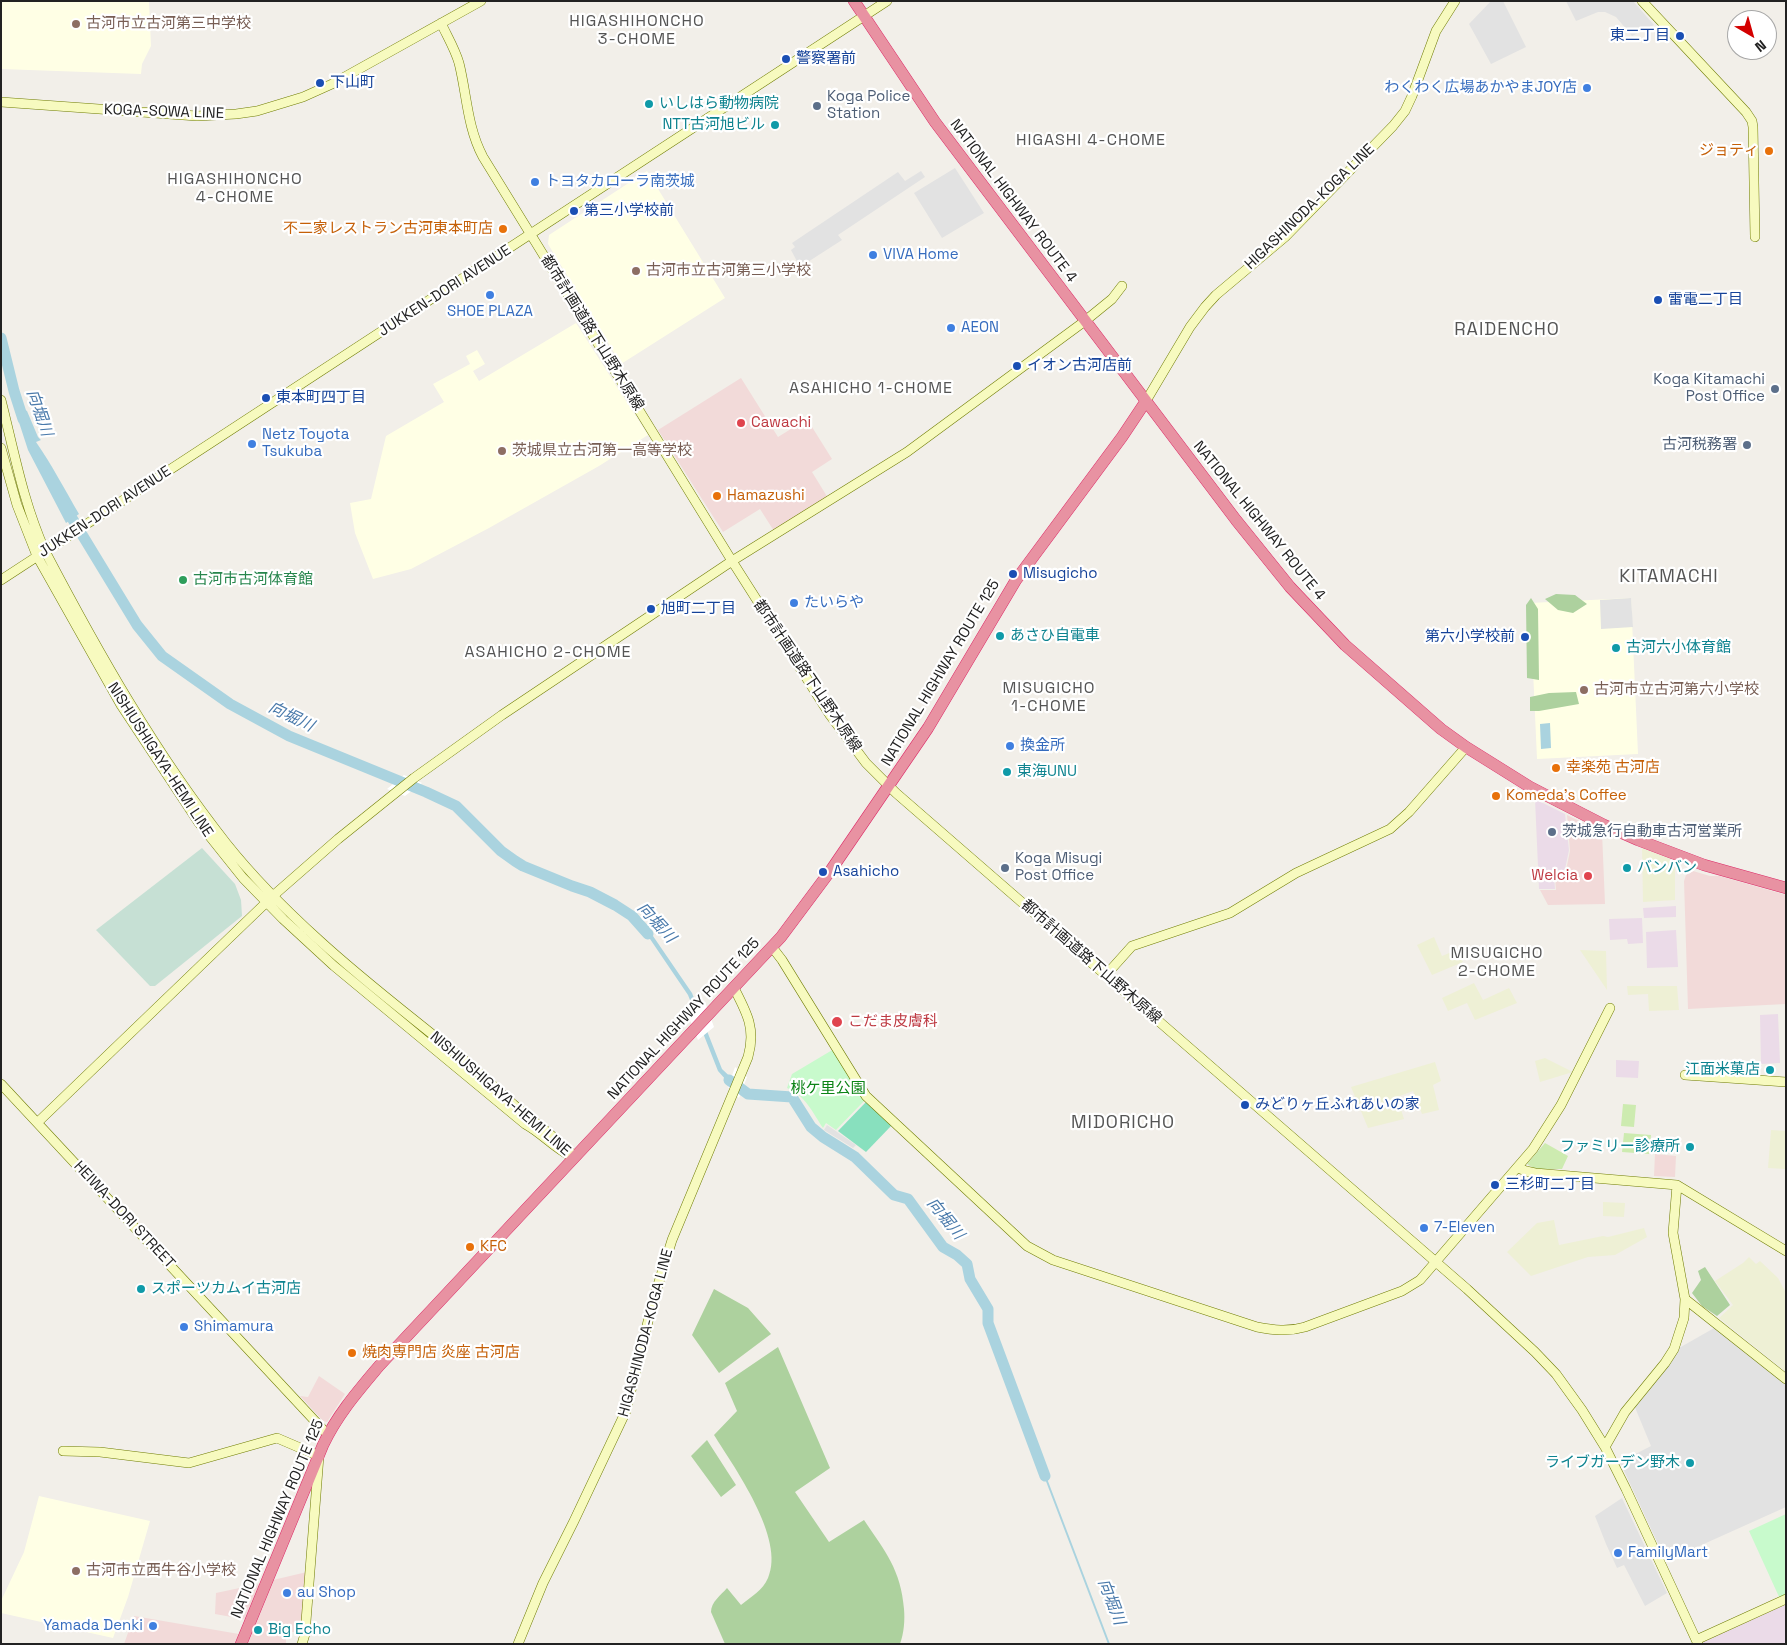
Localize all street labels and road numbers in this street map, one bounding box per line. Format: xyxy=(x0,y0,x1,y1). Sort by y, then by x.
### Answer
street label: KOGA-SOWA LINE xyxy=(104,101,224,123)
street label: NATIONAL HIGHWAY ROUTE 4 xyxy=(946,116,1080,286)
street label: HIGASHINODA-KOGA LINE xyxy=(1241,140,1379,274)
street label: JUKKEN-DORI AVENUE xyxy=(375,241,515,341)
street label: 都市計画道路下山野木原線 xyxy=(537,252,647,414)
street label: NATIONAL HIGHWAY ROUTE 4 xyxy=(1189,438,1329,604)
street label: JUKKEN-DORI AVENUE xyxy=(35,462,175,562)
street label: NATIONAL HIGHWAY ROUTE 125 xyxy=(878,576,1004,770)
street label: 都市計画道路下山野木原線 xyxy=(749,596,865,756)
street label: NISHIUSHIGAYA-HEMI LINE xyxy=(103,679,217,841)
street label: 都市計画道路下山野木原線 xyxy=(1017,896,1165,1028)
street label: NATIONAL HIGHWAY ROUTE 125 xyxy=(604,934,764,1104)
street label: NISHIUSHIGAYA-HEMI LINE xyxy=(426,1028,574,1160)
street label: HEIWA-DORI STREET xyxy=(70,1157,178,1273)
street label: HIGASHINODA-KOGA LINE xyxy=(615,1247,677,1419)
street label: NATIONAL HIGHWAY ROUTE 125 xyxy=(228,1417,328,1621)

